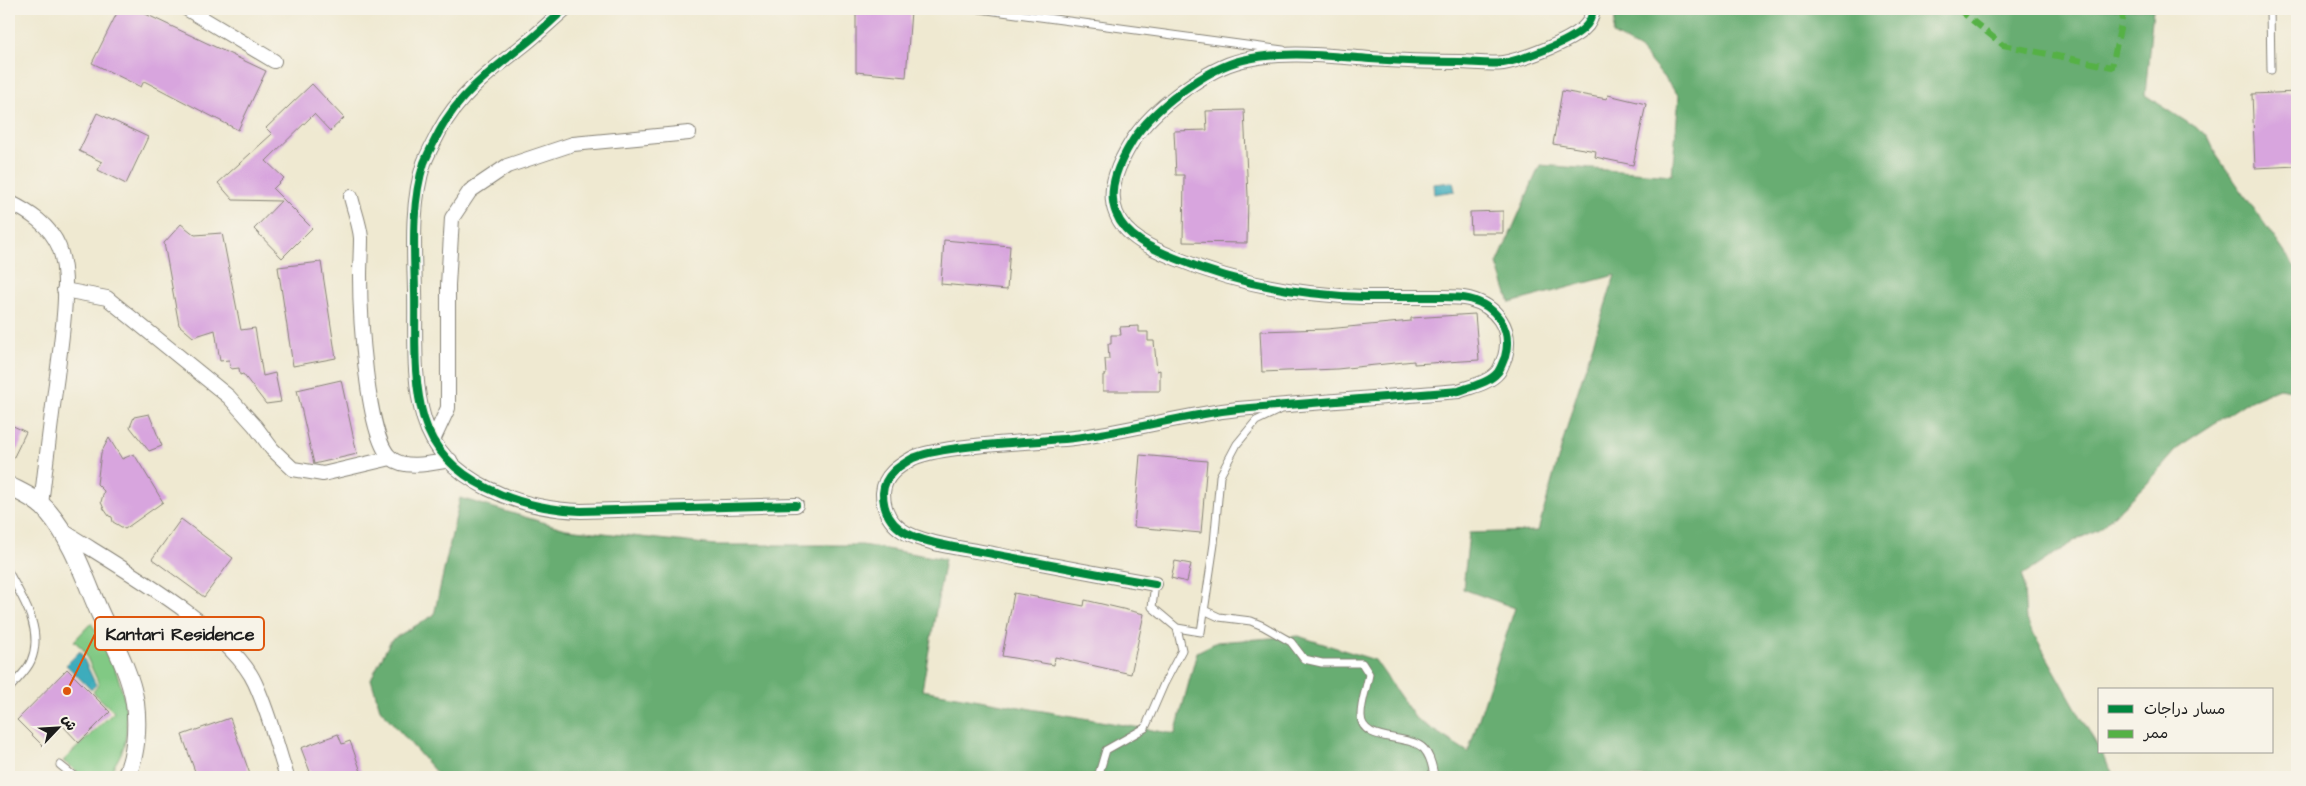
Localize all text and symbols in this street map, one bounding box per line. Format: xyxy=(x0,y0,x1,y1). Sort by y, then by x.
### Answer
callout: Kantari Residence xyxy=(95,617,264,650)
text: Kantari Residence xyxy=(106,622,255,647)
legend xyxy=(2098,688,2274,754)
text: مسار دراجات xyxy=(2144,699,2225,720)
north arrow xyxy=(32,704,82,754)
text: ش xyxy=(57,712,81,734)
text: ممر xyxy=(2142,723,2168,744)

